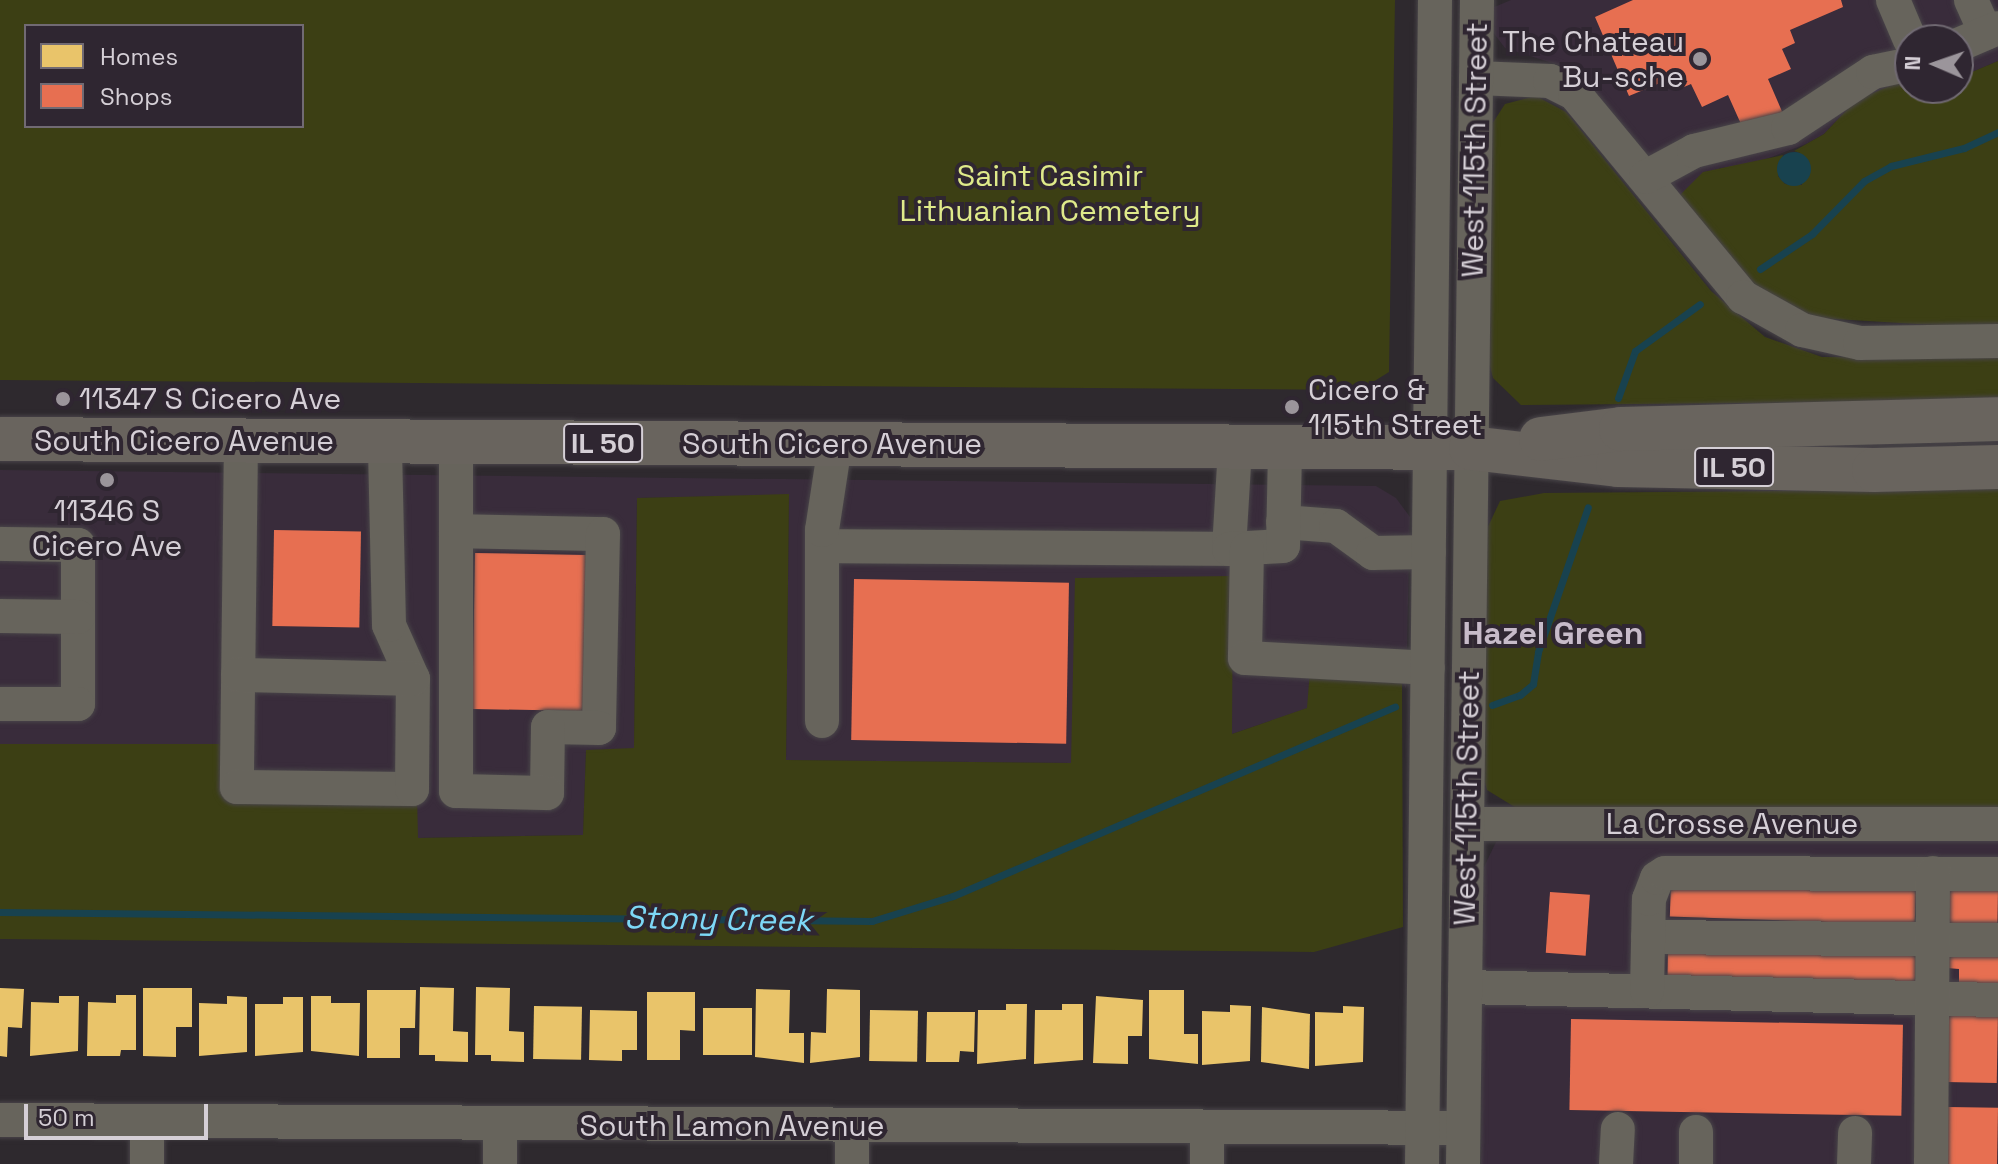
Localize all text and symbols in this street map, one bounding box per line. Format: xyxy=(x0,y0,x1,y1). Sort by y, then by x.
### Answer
street label: West 115th Street xyxy=(1455,22,1495,278)
legend xyxy=(24,24,304,128)
place label: The Chateau Bu-sche xyxy=(1502,24,1684,94)
north arrow xyxy=(1894,24,1974,104)
text: Homes xyxy=(100,41,178,72)
marker: The Chateau Bu-sche xyxy=(1691,50,1709,68)
text: N xyxy=(1898,55,1926,71)
text: Shops xyxy=(100,81,172,112)
park label: Saint Casimir Lithuanian Cemetery xyxy=(899,158,1201,228)
place label: Cicero & 115th Street xyxy=(1308,372,1483,442)
place label: 11347 S Cicero Ave xyxy=(79,381,342,417)
marker: 11347 S Cicero Ave xyxy=(54,390,72,408)
marker: Cicero & 115th Street xyxy=(1283,398,1301,416)
road number: IL 50 xyxy=(561,419,645,467)
street label: South Cicero Avenue xyxy=(34,423,334,459)
street label: South Cicero Avenue xyxy=(682,426,982,462)
road number: IL 50 xyxy=(1692,443,1776,491)
marker: 11346 S Cicero Ave xyxy=(98,471,116,489)
place label: 11346 S Cicero Ave xyxy=(31,493,183,564)
district label: Hazel Green xyxy=(1463,614,1643,652)
street label: West 115th Street xyxy=(1447,670,1487,926)
street label: La Crosse Avenue xyxy=(1606,806,1858,842)
water label: Stony Creek xyxy=(624,898,812,940)
scale bar xyxy=(28,1088,212,1138)
text: 50 m xyxy=(38,1102,95,1133)
street label: South Lamon Avenue xyxy=(579,1108,885,1144)

